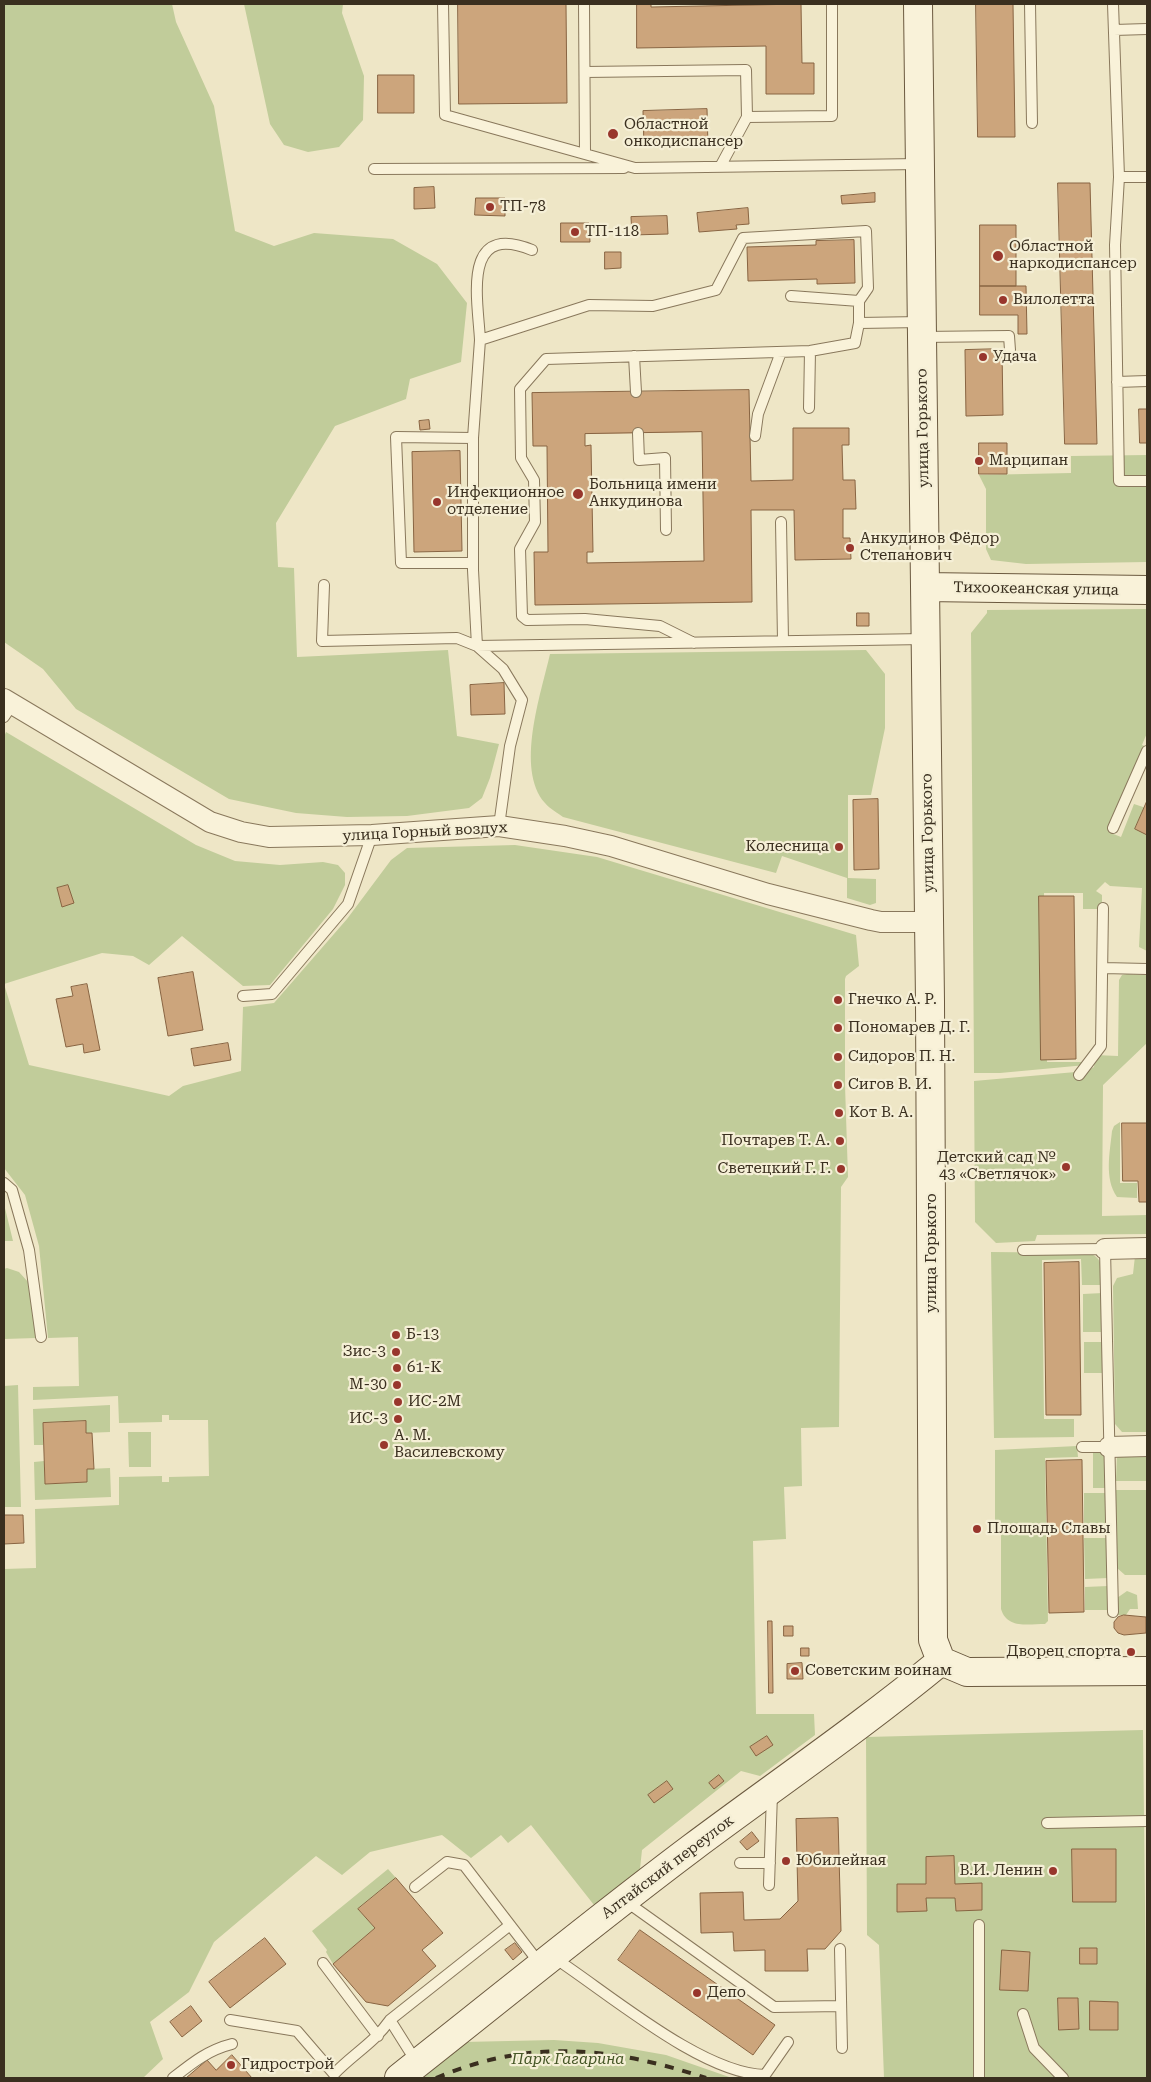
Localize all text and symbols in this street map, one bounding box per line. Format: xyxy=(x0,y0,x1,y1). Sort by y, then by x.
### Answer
place label: Областной онкодиспансер xyxy=(624,116,743,151)
marker: Областной онкодиспансер xyxy=(606,127,620,141)
place label: ТП-78 xyxy=(500,198,546,216)
marker: ТП-78 xyxy=(484,201,496,213)
place label: ТП-118 xyxy=(585,223,639,241)
marker: ТП-118 xyxy=(569,226,581,238)
place label: Областной наркодиспансер xyxy=(1009,238,1137,273)
marker: Областной наркодиспансер xyxy=(991,249,1005,263)
place label: Вилолетта xyxy=(1013,291,1095,309)
marker: Вилолетта xyxy=(997,294,1009,306)
place label: Удача xyxy=(993,348,1037,366)
marker: Удача xyxy=(977,351,989,363)
street label: улица Горького xyxy=(913,368,933,488)
place label: Марципан xyxy=(989,452,1068,470)
marker: Марципан xyxy=(973,455,985,467)
place label: Больница имени Анкудинова xyxy=(589,476,717,511)
place label: Инфекционное отделение xyxy=(447,484,564,519)
marker: Больница имени Анкудинова xyxy=(571,487,585,501)
marker: Инфекционное отделение xyxy=(431,496,443,508)
place label: Анкудинов Фёдор Степанович xyxy=(860,530,999,565)
marker: Анкудинов Фёдор Степанович xyxy=(844,542,856,554)
street label: Тихоокеанская улица xyxy=(953,579,1119,599)
street label: улица Горького xyxy=(918,773,938,893)
street label: улица Горный воздух xyxy=(342,819,508,845)
place label: Колесница xyxy=(745,838,829,856)
marker: Колесница xyxy=(833,841,845,853)
place label: Гнечко А. Р. xyxy=(848,991,937,1009)
marker: Гнечко А. Р. xyxy=(832,994,844,1006)
place label: Пономарев Д. Г. xyxy=(848,1019,970,1037)
marker: Пономарев Д. Г. xyxy=(832,1022,844,1034)
place label: Сидоров П. Н. xyxy=(848,1048,955,1066)
marker: Сидоров П. Н. xyxy=(832,1051,844,1063)
place label: Сигов В. И. xyxy=(848,1076,932,1094)
marker: Сигов В. И. xyxy=(832,1079,844,1091)
place label: Кот В. А. xyxy=(849,1104,913,1122)
marker: Кот В. А. xyxy=(833,1107,845,1119)
place label: Почтарев Т. А. xyxy=(721,1132,830,1150)
marker: Почтарев Т. А. xyxy=(834,1135,846,1147)
place label: Детский сад № 43 «Светлячок» xyxy=(937,1149,1056,1184)
place label: Светецкий Г. Г. xyxy=(718,1160,831,1178)
marker: Детский сад № 43 «Светлячок» xyxy=(1060,1161,1072,1173)
marker: Светецкий Г. Г. xyxy=(835,1163,847,1175)
street label: улица Горького xyxy=(923,1193,941,1313)
place label: Б-13 xyxy=(406,1326,439,1344)
marker: Б-13 xyxy=(390,1329,402,1341)
place label: Зис-3 xyxy=(343,1343,386,1361)
marker: Зис-3 xyxy=(390,1346,402,1358)
place label: 61-К xyxy=(407,1359,441,1377)
marker: 61-К xyxy=(391,1362,403,1374)
place label: М-30 xyxy=(349,1376,387,1394)
marker: М-30 xyxy=(391,1379,403,1391)
place label: ИС-2М xyxy=(408,1393,461,1411)
marker: ИС-2М xyxy=(392,1396,404,1408)
place label: ИС-3 xyxy=(349,1410,388,1428)
marker: ИС-3 xyxy=(392,1413,404,1425)
place label: А. М. Василевскому xyxy=(394,1427,504,1462)
marker: А. М. Василевскому xyxy=(378,1439,390,1451)
place label: Площадь Славы xyxy=(987,1520,1111,1538)
marker: Площадь Славы xyxy=(971,1523,983,1535)
place label: Дворец спорта xyxy=(1006,1643,1121,1661)
marker: Дворец спорта xyxy=(1125,1646,1137,1658)
place label: Советским воинам xyxy=(805,1662,952,1680)
marker: Советским воинам xyxy=(789,1665,801,1677)
street label: Алтайский переулок xyxy=(598,1811,738,1923)
place label: Юбилейная xyxy=(796,1852,886,1870)
marker: Юбилейная xyxy=(780,1855,792,1867)
place label: В.И. Ленин xyxy=(960,1862,1043,1880)
marker: В.И. Ленин xyxy=(1047,1865,1059,1877)
place label: Депо xyxy=(707,1984,746,2002)
marker: Депо xyxy=(691,1987,703,1999)
park label: Парк Гагарина xyxy=(512,2051,624,2069)
place label: Гидрострой xyxy=(241,2056,334,2074)
marker: Гидрострой xyxy=(225,2059,237,2071)

